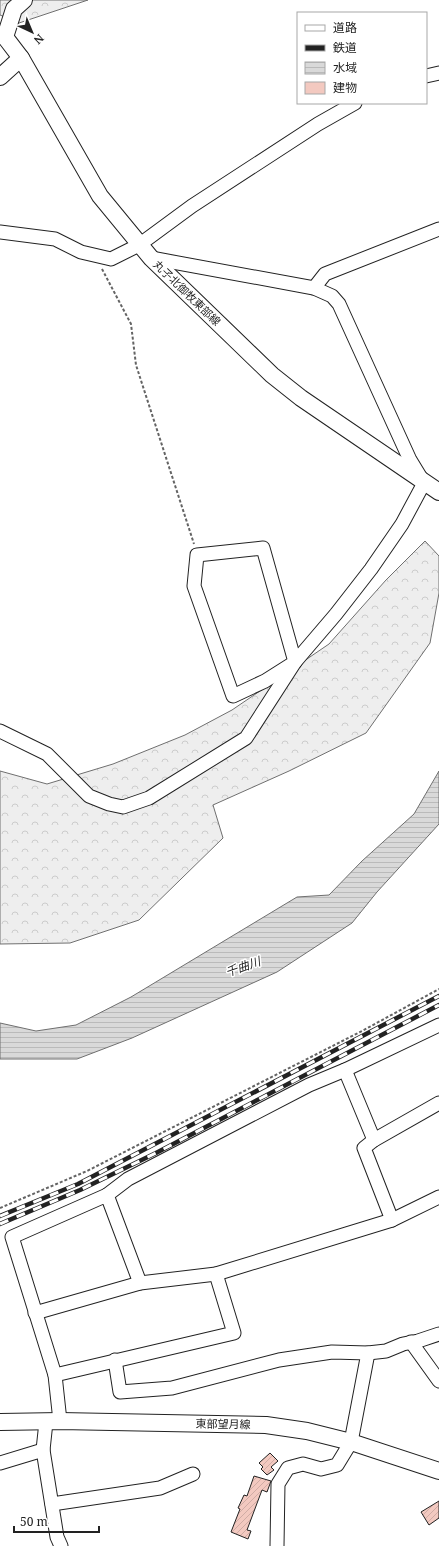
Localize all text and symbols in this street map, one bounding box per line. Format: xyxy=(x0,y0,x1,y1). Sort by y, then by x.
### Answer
north arrow xyxy=(12,12,52,52)
legend xyxy=(297,12,427,104)
text: 道路 xyxy=(333,19,357,36)
text: N xyxy=(31,31,48,48)
text: 鉄道 xyxy=(333,39,357,56)
text: 水域 xyxy=(333,59,357,76)
text: 建物 xyxy=(333,79,357,96)
street label: 丸子北御牧東部線 xyxy=(150,257,224,329)
water label: 千曲川 xyxy=(223,952,265,980)
street label: 東部望月線 xyxy=(195,1416,251,1431)
scale bar xyxy=(14,1508,99,1534)
text: 50 m xyxy=(20,1513,48,1530)

